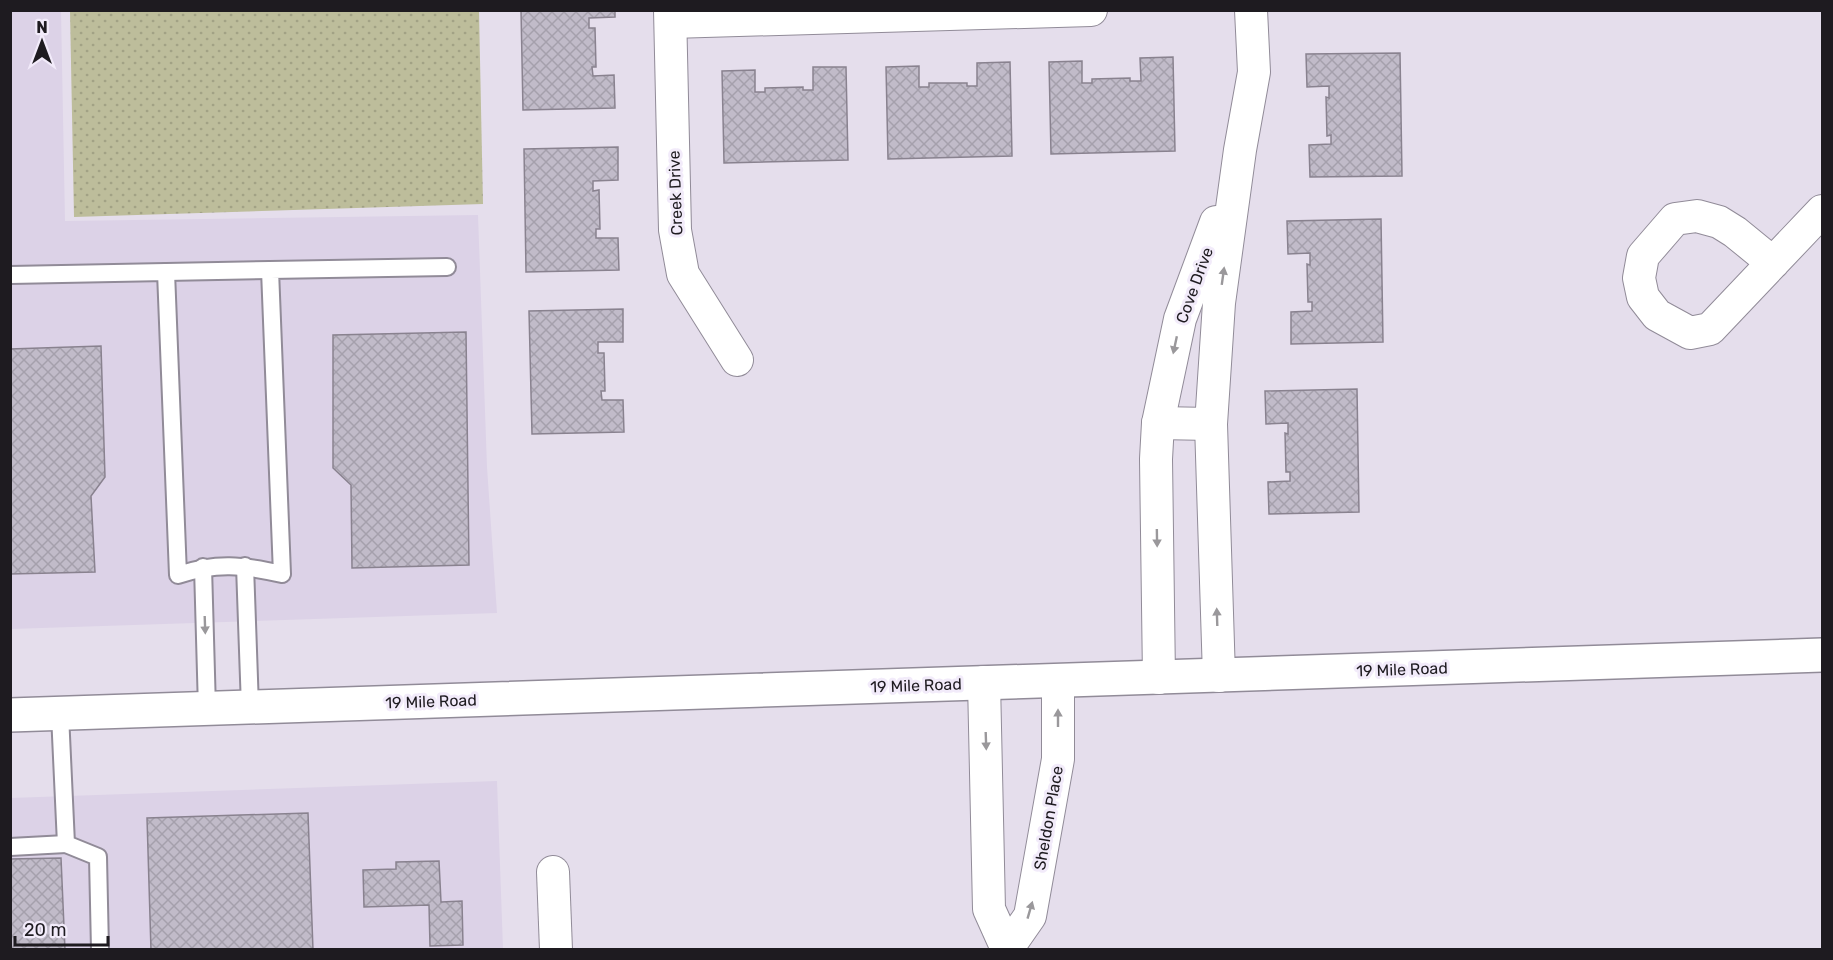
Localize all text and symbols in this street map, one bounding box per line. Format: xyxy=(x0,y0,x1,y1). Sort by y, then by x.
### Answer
north arrow xyxy=(12,12,72,72)
text: N xyxy=(36,18,48,37)
street label: Creek Drive xyxy=(665,150,686,236)
street label: Cove Drive xyxy=(1172,245,1217,326)
one-way arrow xyxy=(1218,266,1227,285)
one-way arrow xyxy=(1169,335,1179,354)
one-way arrow xyxy=(1152,528,1162,547)
one-way arrow xyxy=(1212,608,1222,627)
one-way arrow xyxy=(200,616,210,635)
street label: 19 Mile Road xyxy=(1356,658,1448,681)
street label: 19 Mile Road xyxy=(870,674,962,697)
street label: 19 Mile Road xyxy=(385,690,477,713)
one-way arrow xyxy=(1053,709,1063,728)
one-way arrow xyxy=(981,731,991,750)
street label: Sheldon Place xyxy=(1030,764,1067,872)
one-way arrow xyxy=(1026,901,1035,919)
scale bar xyxy=(15,909,108,947)
text: 20 m xyxy=(24,919,66,941)

